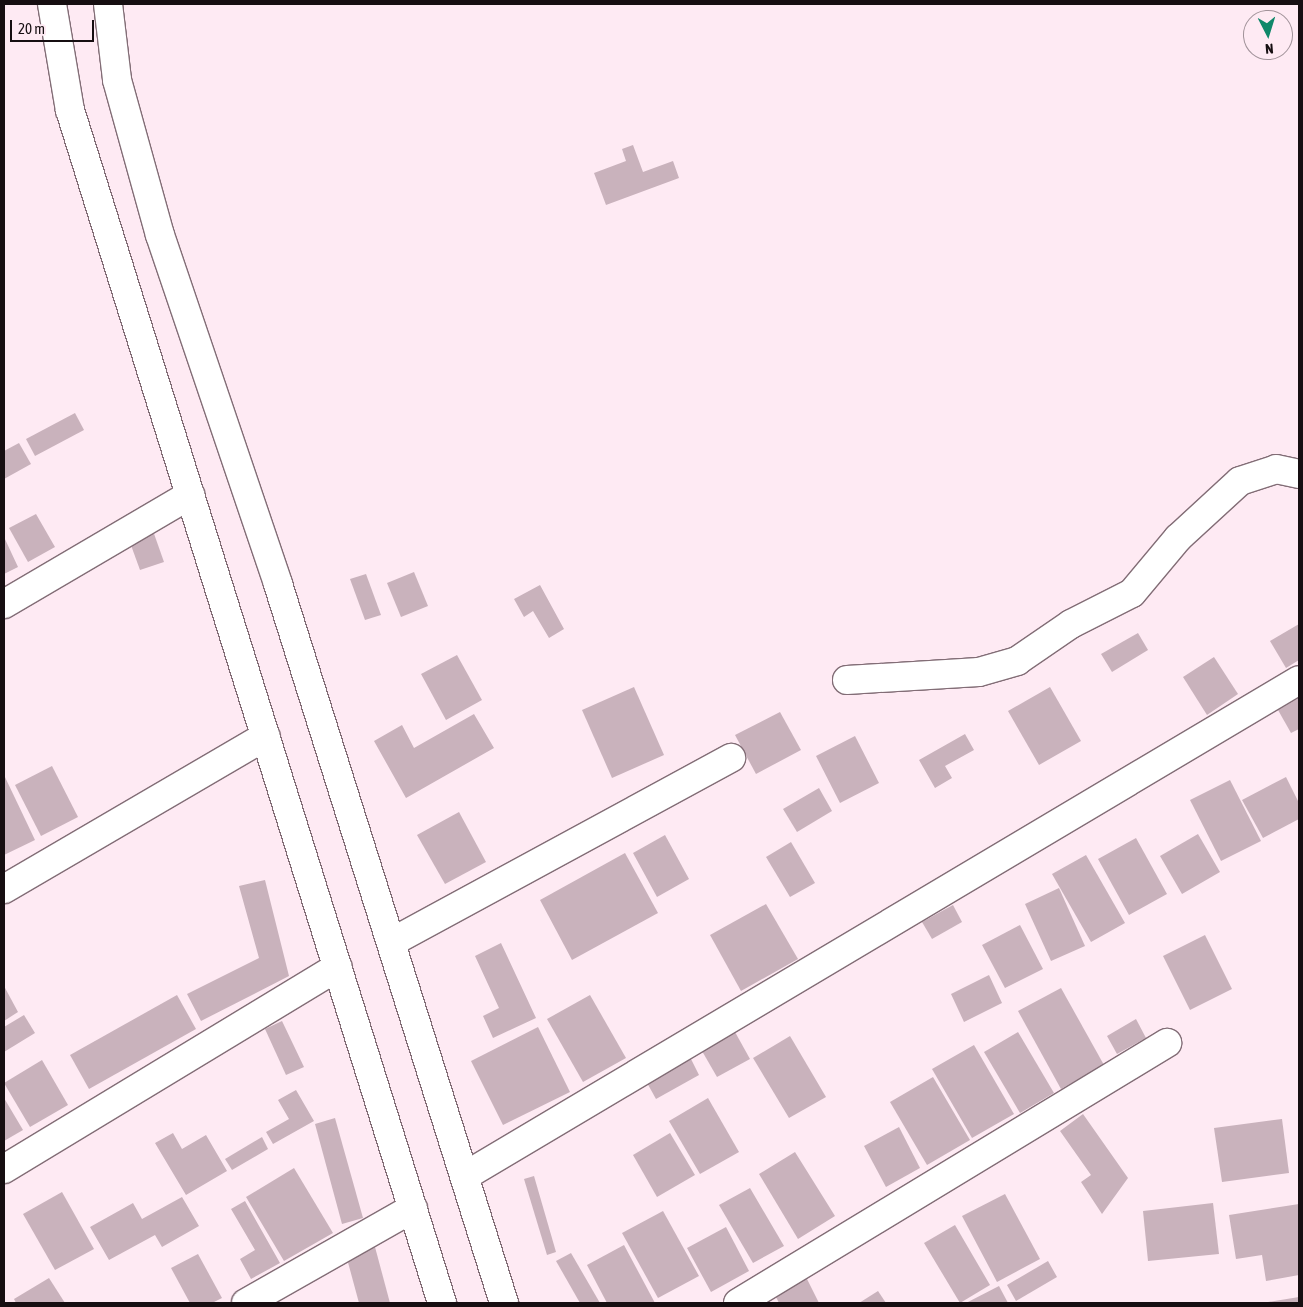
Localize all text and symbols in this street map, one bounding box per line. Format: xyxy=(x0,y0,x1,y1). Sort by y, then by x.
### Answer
scale bar xyxy=(12,10,96,42)
north arrow xyxy=(1243,10,1293,60)
text: 20 m xyxy=(18,20,45,37)
text: N xyxy=(1264,41,1274,57)

